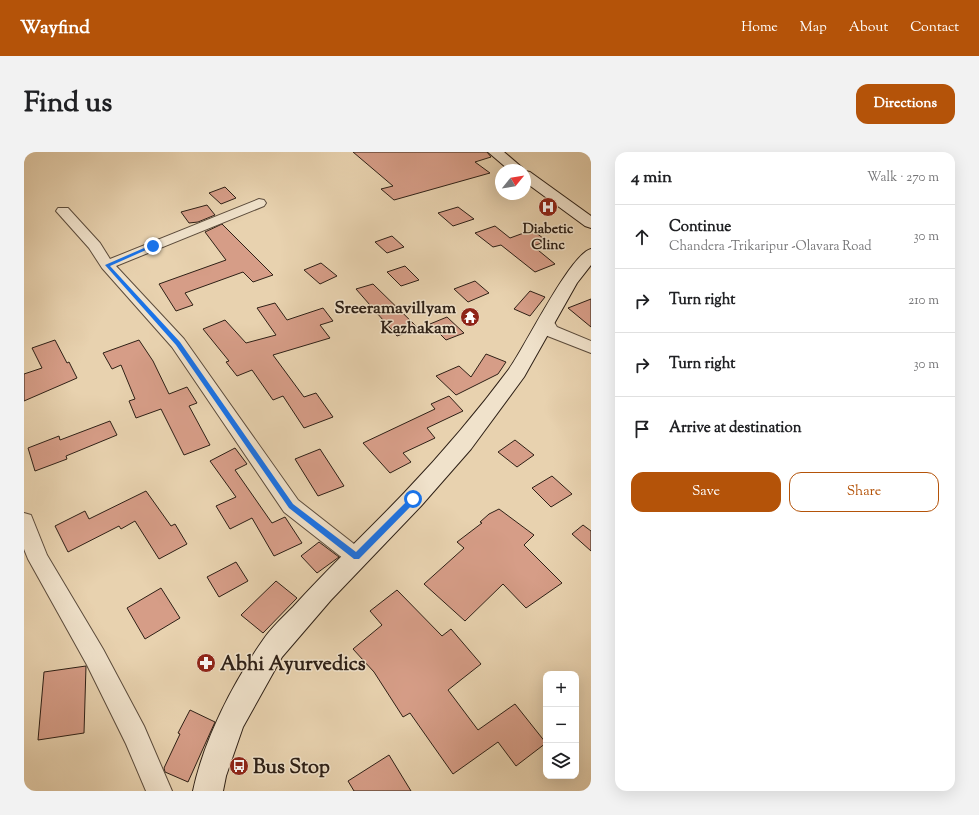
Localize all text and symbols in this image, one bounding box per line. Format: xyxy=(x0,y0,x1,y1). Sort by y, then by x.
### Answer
text: Wayfind xyxy=(20,15,90,42)
text: Home xyxy=(741,18,778,38)
text: Map xyxy=(800,18,827,38)
text: About xyxy=(849,18,888,38)
text: Contact xyxy=(910,18,959,38)
text: Find us xyxy=(24,84,112,124)
button: Directions xyxy=(856,84,955,124)
north arrow xyxy=(495,164,531,200)
text: 4 min xyxy=(631,166,672,190)
text: Walk · 270 m xyxy=(867,169,939,187)
hospital icon: Diabetic Clinc xyxy=(537,196,559,218)
text: Continue xyxy=(669,217,731,238)
place label: Diabetic Clinc xyxy=(523,220,574,256)
icon: ahead xyxy=(631,226,653,248)
text: 30 m xyxy=(913,228,939,246)
route end xyxy=(144,237,162,255)
text: Chandera -Trikaripur -Olavara Road xyxy=(669,238,872,256)
icon: right xyxy=(631,290,653,312)
text: Turn right xyxy=(669,290,735,311)
text: 210 m xyxy=(908,292,939,310)
place label: Sreeramavillyam Kazhakam xyxy=(334,297,457,341)
temple icon: Sreeramavillyam Kazhakam xyxy=(459,306,481,328)
icon: right xyxy=(631,354,653,376)
text: Turn right xyxy=(669,354,735,375)
text: 30 m xyxy=(913,356,939,374)
icon: arrive xyxy=(631,418,653,440)
text: Arrive at destination xyxy=(669,418,802,439)
button: Save xyxy=(631,472,781,512)
button: Share xyxy=(789,472,939,512)
route start xyxy=(404,490,422,508)
place label: Abhi Ayurvedics xyxy=(220,651,366,680)
pharmacy icon: Abhi Ayurvedics xyxy=(195,652,217,674)
map controls xyxy=(543,671,579,779)
button: + xyxy=(543,671,579,707)
button: − xyxy=(543,707,579,743)
button: layers xyxy=(543,743,579,779)
place label: Bus Stop xyxy=(253,754,330,783)
bus stop icon: Bus Stop xyxy=(228,755,250,777)

